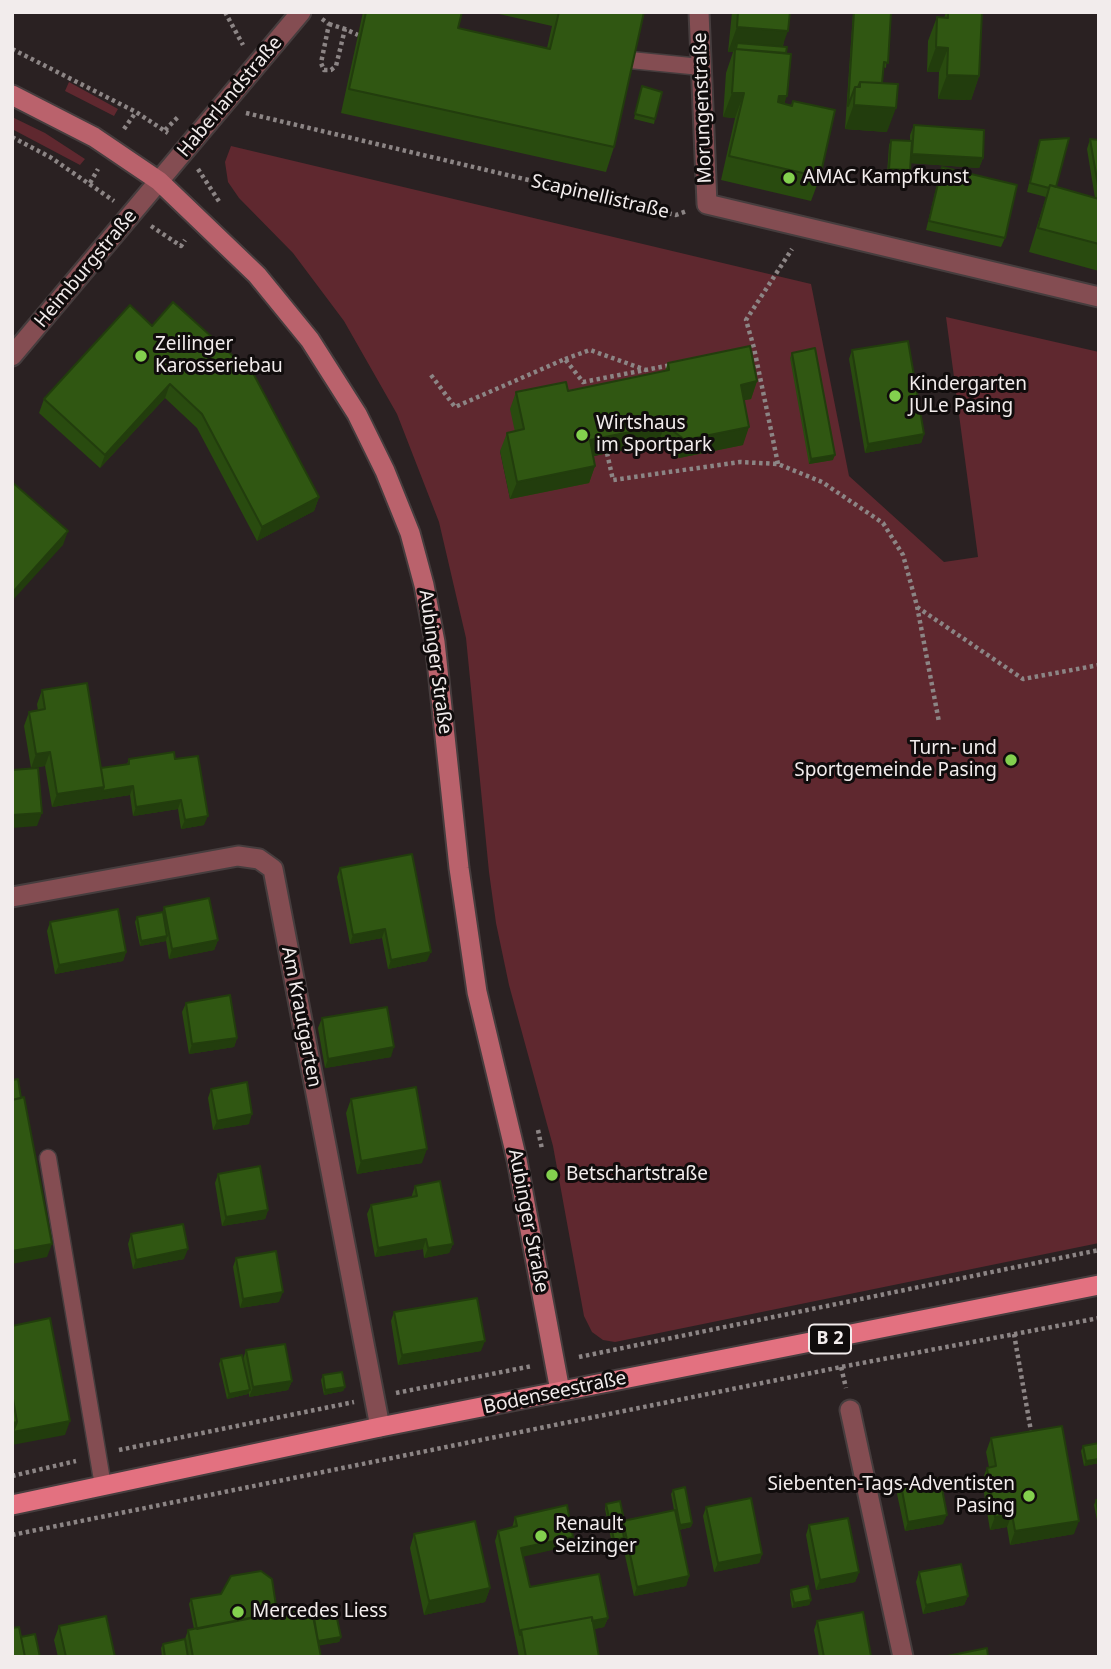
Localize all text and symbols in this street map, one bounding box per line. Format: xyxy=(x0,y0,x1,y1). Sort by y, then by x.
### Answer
street label: Haberlandstraße xyxy=(173,32,287,162)
street label: Morungenstraße xyxy=(689,32,717,184)
place label: AMAC Kampfkunst xyxy=(803,167,969,189)
street label: Scapinellistraße xyxy=(529,170,671,224)
marker: AMAC Kampfkunst xyxy=(781,170,797,186)
street label: Heimburgstraße xyxy=(30,205,142,333)
place label: Zeilinger Karosseriebau xyxy=(155,334,283,378)
marker: Zeilinger Karosseriebau xyxy=(133,348,149,364)
place label: Kindergarten JULe Pasing xyxy=(909,374,1027,418)
marker: Kindergarten JULe Pasing xyxy=(887,388,903,404)
place label: Wirtshaus im Sportpark xyxy=(596,413,712,457)
marker: Wirtshaus im Sportpark xyxy=(574,427,590,443)
street label: Aubinger Straße xyxy=(414,588,456,736)
place label: Turn- und Sportgemeinde Pasing xyxy=(794,738,997,782)
marker: Turn- und Sportgemeinde Pasing xyxy=(1003,752,1019,768)
street label: Am Krautgarten xyxy=(276,945,326,1089)
street label: Aubinger Straße xyxy=(503,1147,553,1295)
place label: Betschartstraße xyxy=(566,1164,708,1186)
marker: Betschartstraße xyxy=(544,1167,560,1183)
road number: B 2 xyxy=(809,1324,851,1354)
street label: Bodenseestraße xyxy=(482,1367,628,1419)
place label: Siebenten-Tags-Adventisten Pasing xyxy=(767,1474,1015,1518)
marker: Siebenten-Tags-Adventisten Pasing xyxy=(1021,1488,1037,1504)
place label: Renault Seizinger xyxy=(555,1514,637,1558)
marker: Renault Seizinger xyxy=(533,1528,549,1544)
place label: Mercedes Liess xyxy=(252,1601,387,1623)
marker: Mercedes Liess xyxy=(230,1604,246,1620)

